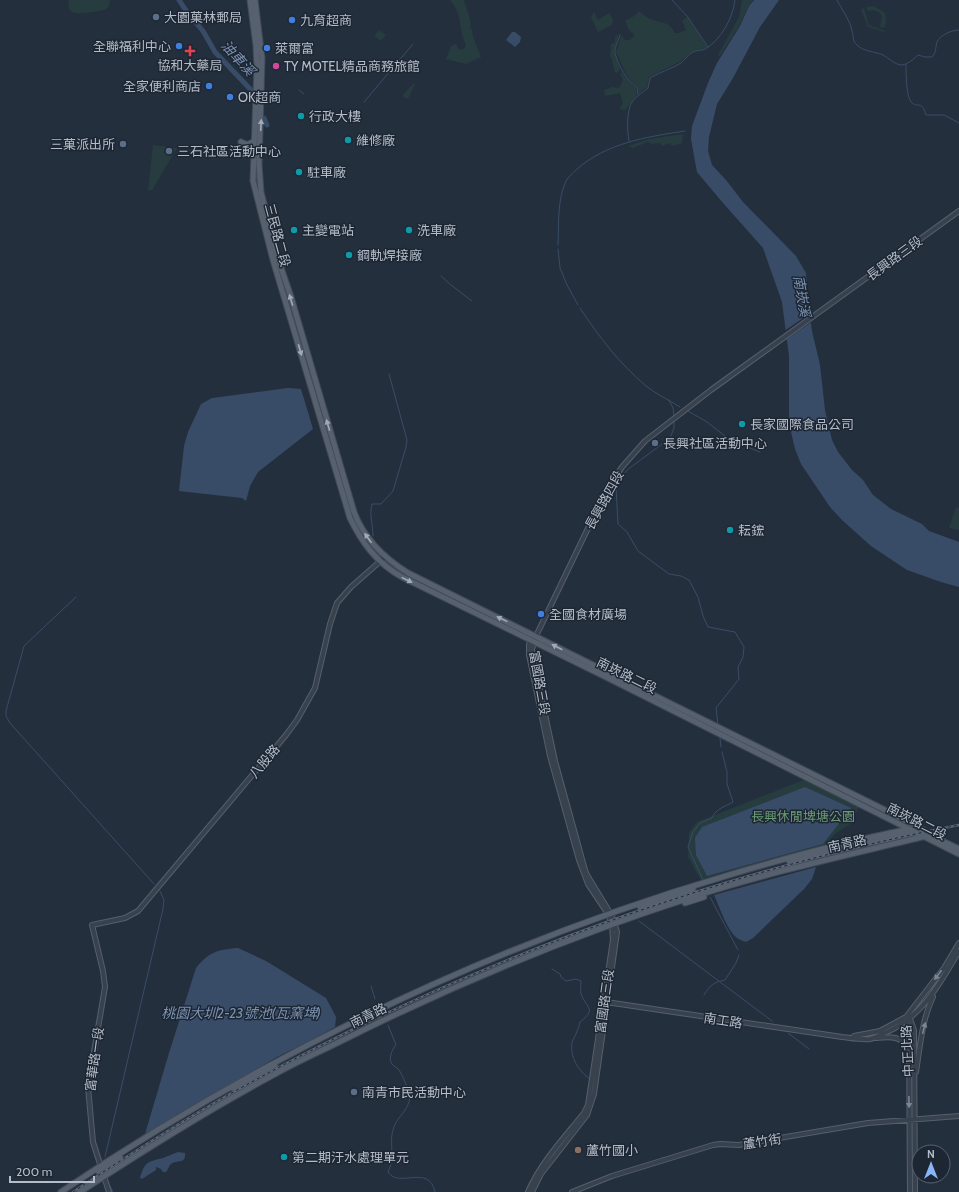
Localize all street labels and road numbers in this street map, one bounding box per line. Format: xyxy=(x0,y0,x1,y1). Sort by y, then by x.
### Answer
street label: 三民路二段 xyxy=(262,202,294,268)
street label: 長興路三段 xyxy=(863,232,925,284)
street label: 長興路四段 xyxy=(581,468,627,532)
street label: 富國路三段 xyxy=(526,650,554,716)
street label: 南崁路二段 xyxy=(594,654,660,696)
street label: 八股路 xyxy=(245,741,283,781)
street label: 南崁路二段 xyxy=(884,799,950,843)
street label: 南青路 xyxy=(826,831,868,855)
street label: 富國路三段 xyxy=(592,968,616,1034)
street label: 南青路 xyxy=(347,999,389,1031)
street label: 南工路 xyxy=(702,1009,744,1031)
street label: 中正北路 xyxy=(898,1025,916,1077)
street label: 富華路一段 xyxy=(82,1026,106,1092)
street label: 蘆竹街 xyxy=(741,1130,783,1152)

